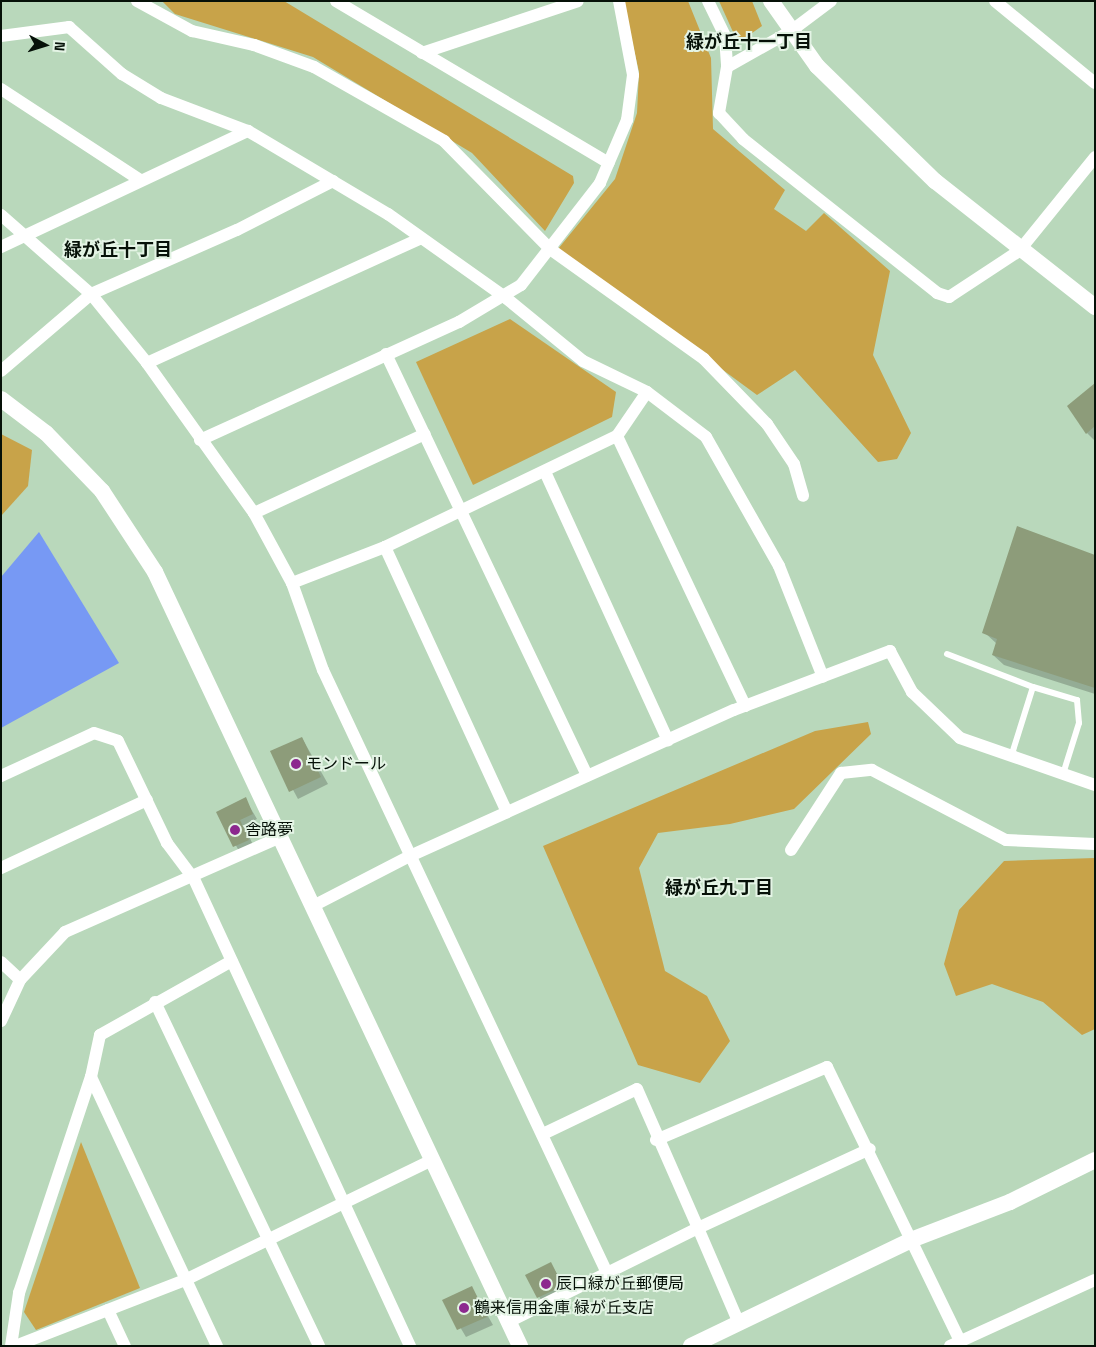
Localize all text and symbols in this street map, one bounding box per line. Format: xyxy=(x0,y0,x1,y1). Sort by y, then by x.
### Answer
north arrow xyxy=(20,20,70,70)
district label: 緑が丘十一丁目 xyxy=(686,31,812,53)
text: N xyxy=(51,41,69,52)
district label: 緑が丘十丁目 xyxy=(64,239,172,261)
place label: モンドール xyxy=(306,754,386,774)
marker: モンドール xyxy=(290,758,302,770)
place label: 舎路夢 xyxy=(245,820,293,840)
marker: 舎路夢 xyxy=(229,824,241,836)
district label: 緑が丘九丁目 xyxy=(665,877,773,899)
place label: 辰口緑が丘郵便局 xyxy=(556,1274,684,1294)
marker: 辰口緑が丘郵便局 xyxy=(540,1278,552,1290)
place label: 鶴来信用金庫 緑が丘支店 xyxy=(474,1298,654,1318)
marker: 鶴来信用金庫 緑が丘支店 xyxy=(458,1302,470,1314)

